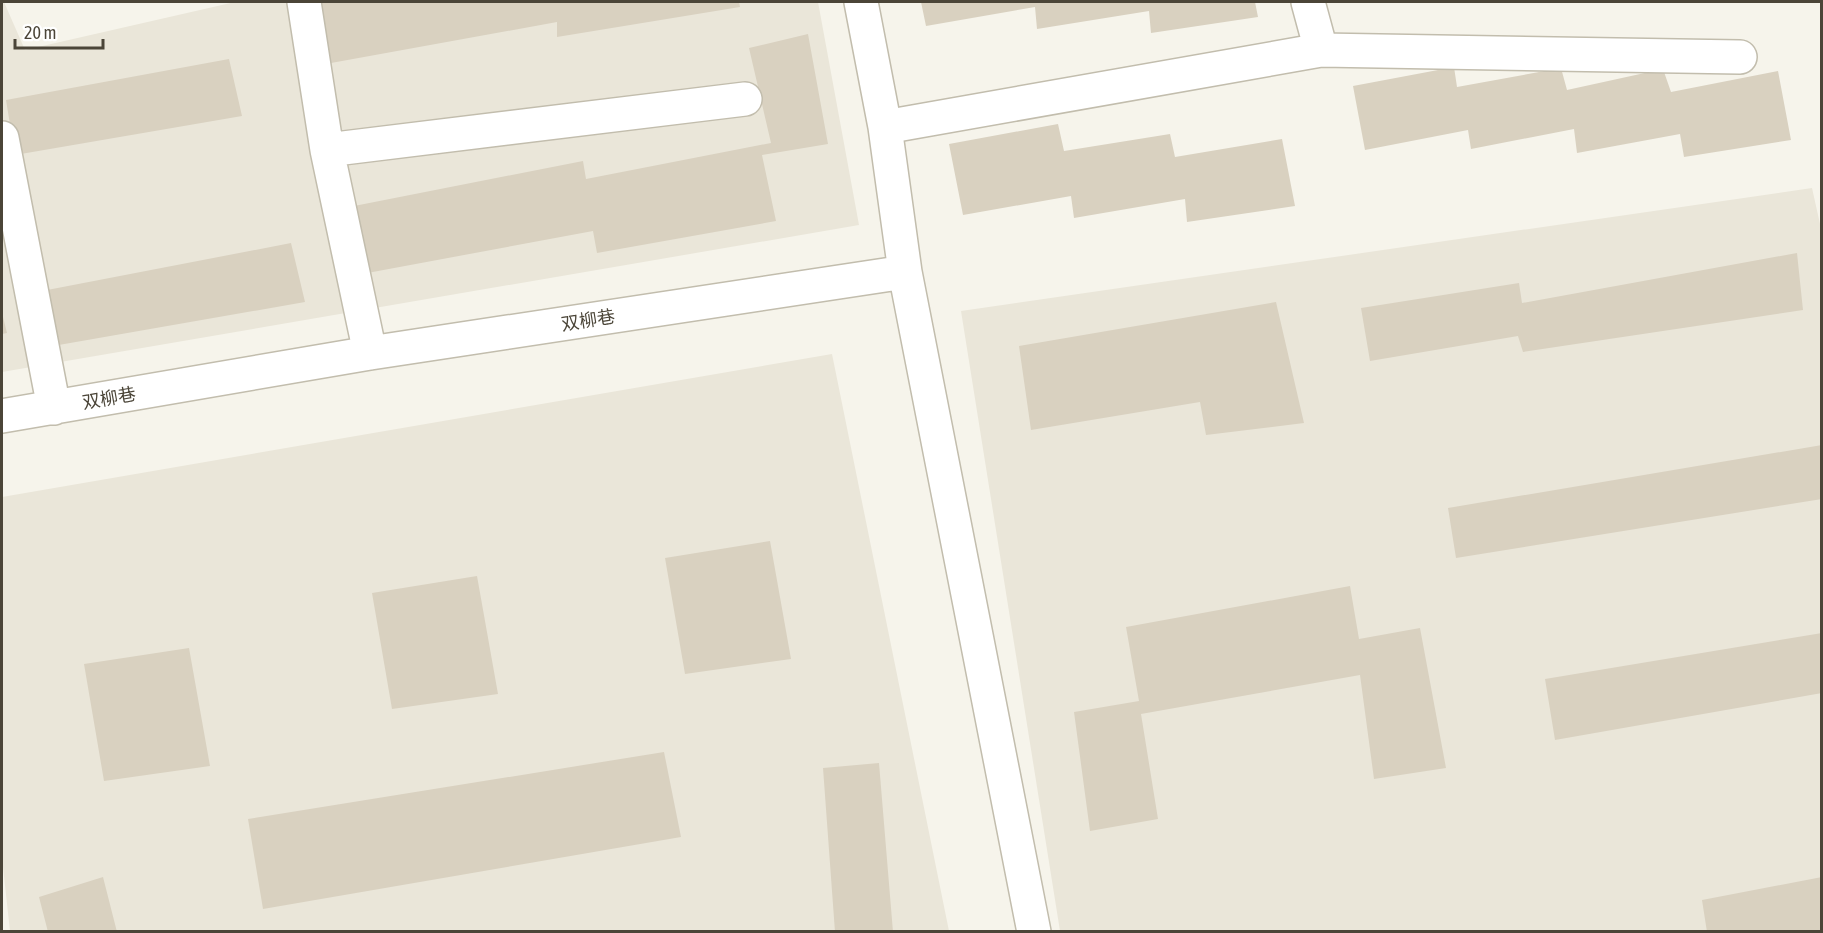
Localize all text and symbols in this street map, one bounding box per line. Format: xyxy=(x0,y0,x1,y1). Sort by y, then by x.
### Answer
scale bar xyxy=(15,12,104,50)
text: 20 m xyxy=(24,22,56,43)
street label: 双柳巷 xyxy=(560,305,616,335)
street label: 双柳巷 xyxy=(81,383,137,413)

